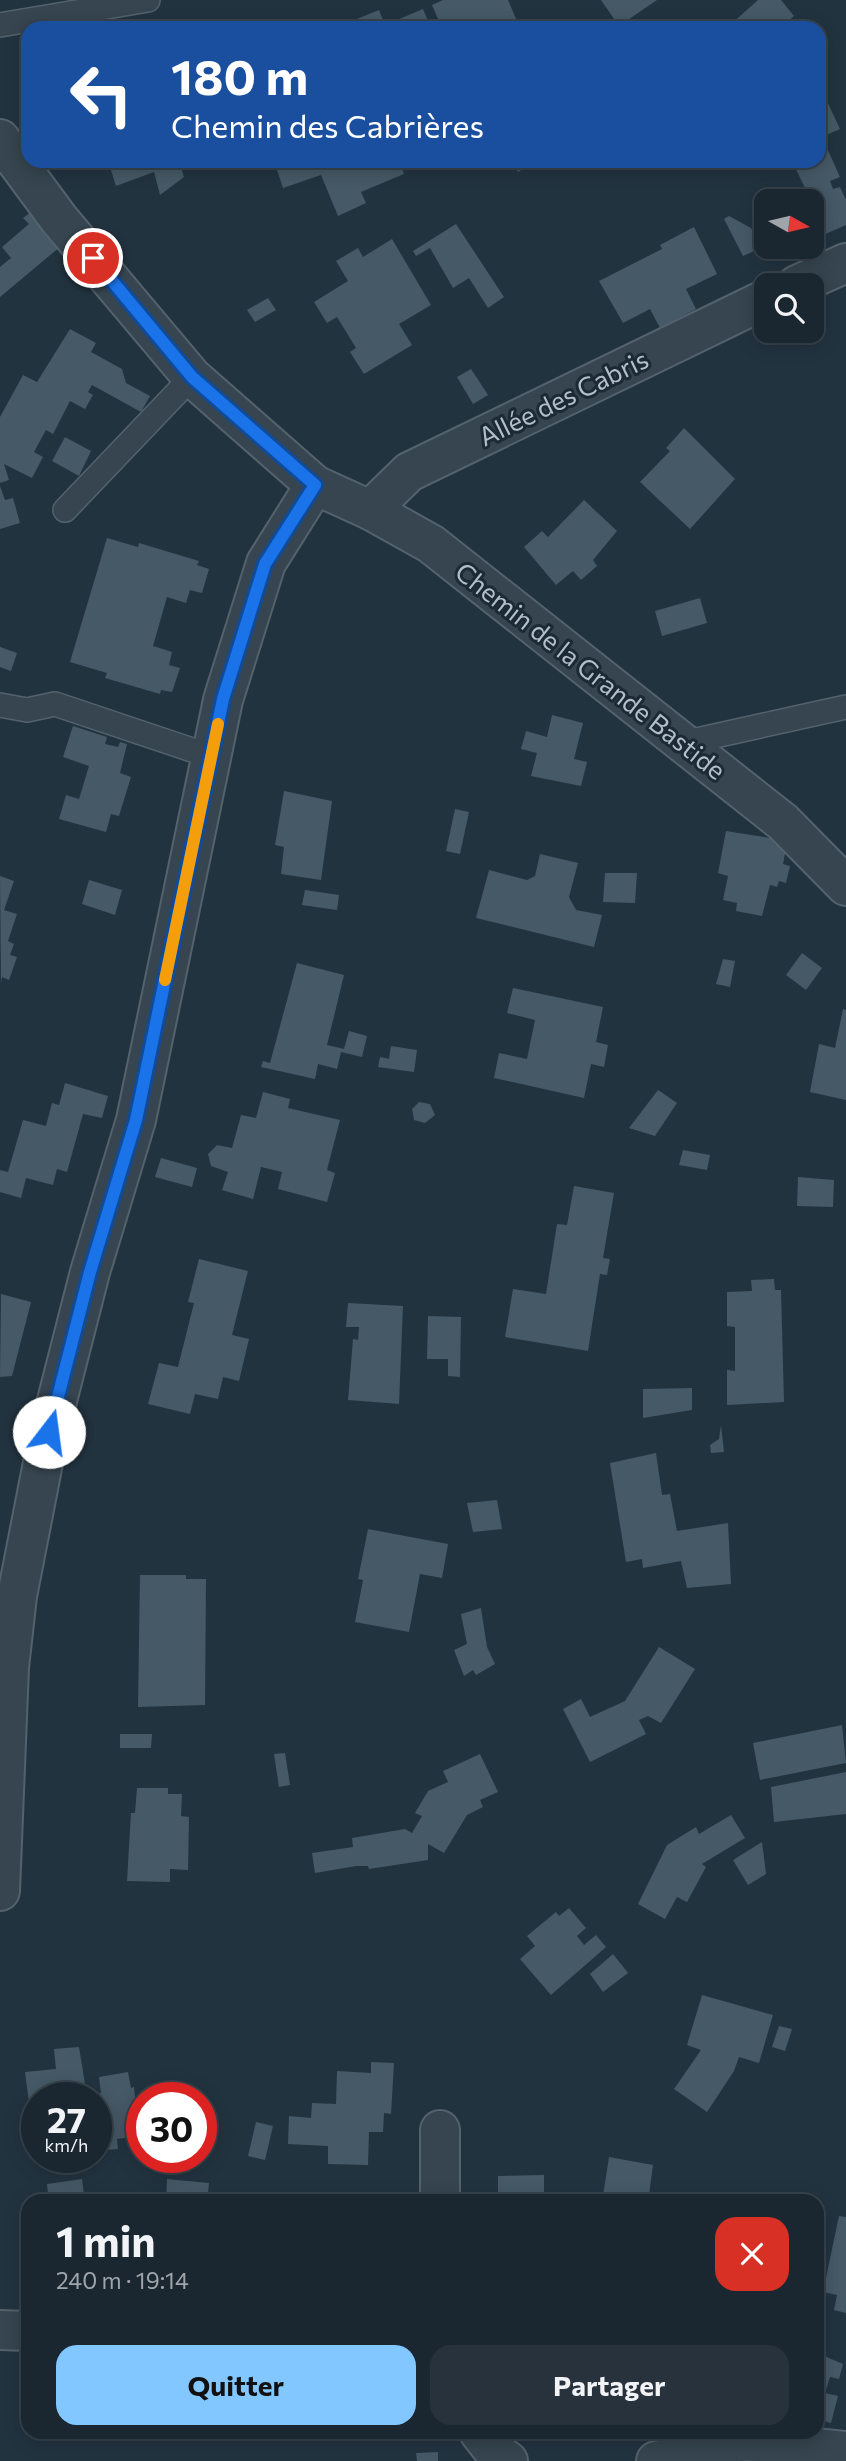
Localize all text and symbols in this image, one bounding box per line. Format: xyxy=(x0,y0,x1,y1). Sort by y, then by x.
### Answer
text: 180 m xyxy=(171,45,308,105)
icon: left xyxy=(56,49,147,140)
text: Chemin des Cabrières xyxy=(171,105,484,145)
north arrow xyxy=(754,189,824,259)
map controls xyxy=(754,189,824,343)
pin xyxy=(63,228,123,288)
icon: arrive xyxy=(74,239,112,277)
button: search xyxy=(754,273,824,343)
street label: Allée des Cabris xyxy=(473,343,653,451)
street label: Chemin de la Grande Bastide xyxy=(450,555,732,785)
position arrow xyxy=(12,1395,86,1469)
speed limit sign: 30 xyxy=(126,2082,217,2173)
text: 27 xyxy=(47,2097,86,2140)
text: km/h xyxy=(45,2134,88,2156)
text: 1 min xyxy=(56,2214,156,2266)
button: close xyxy=(715,2217,789,2291)
text: 240 m · 19:14 xyxy=(56,2266,189,2294)
button: Quitter xyxy=(56,2345,416,2425)
button: Partager xyxy=(430,2345,789,2425)

